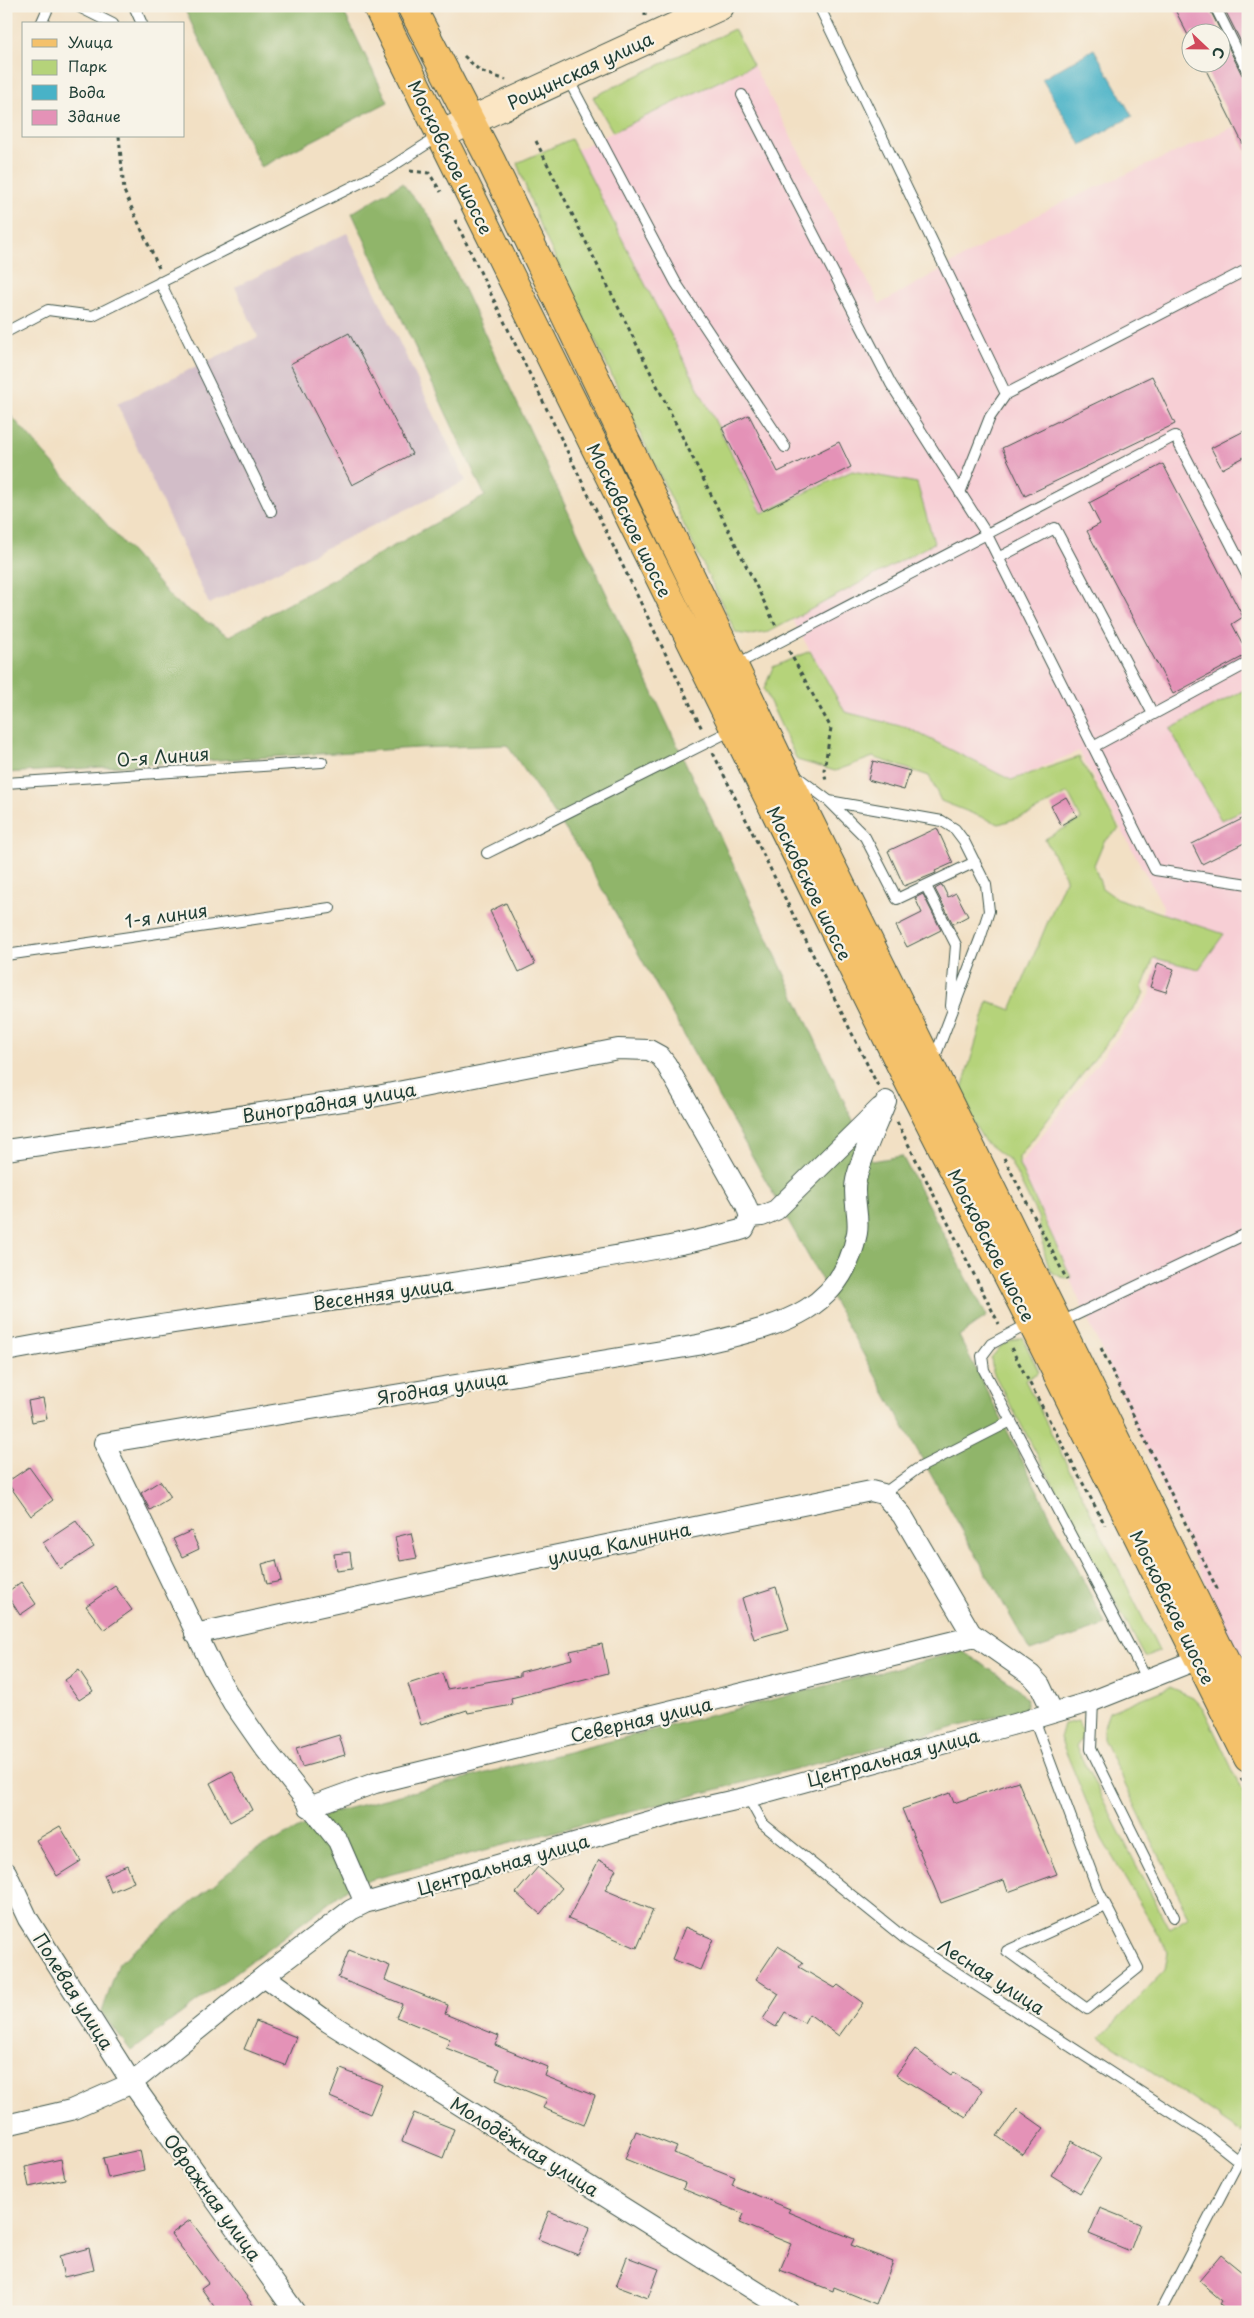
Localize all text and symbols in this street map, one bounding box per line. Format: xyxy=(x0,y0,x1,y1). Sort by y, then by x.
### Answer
legend xyxy=(22,22,185,138)
north arrow xyxy=(1182,22,1232,72)
street label: Рощинская улица xyxy=(503,24,658,116)
text: Улица xyxy=(68,30,113,53)
text: С xyxy=(1207,44,1230,62)
text: Парк xyxy=(68,54,107,77)
street label: Московское шоссе xyxy=(402,75,500,239)
text: Вода xyxy=(68,80,106,103)
text: Здание xyxy=(68,104,121,127)
street label: Московское шоссе xyxy=(581,438,679,602)
street label: 0-я Линия xyxy=(116,739,210,773)
street label: Московское шоссе xyxy=(761,801,859,965)
street label: 1-я линия xyxy=(123,896,209,934)
street label: Виноградная улица xyxy=(240,1075,418,1129)
street label: Московское шоссе xyxy=(942,1164,1042,1326)
street label: Весенняя улица xyxy=(311,1270,456,1316)
street label: Ягодная улица xyxy=(375,1363,510,1411)
street label: улица Калинина xyxy=(545,1515,694,1571)
street label: Московское шоссе xyxy=(1124,1525,1222,1689)
street label: Северная улица xyxy=(567,1689,715,1748)
street label: Центральная улица xyxy=(804,1721,983,1793)
street label: Центральная улица xyxy=(414,1826,593,1901)
street label: Полевая улица xyxy=(27,1927,121,2055)
street label: Лесная улица xyxy=(933,1931,1051,2021)
street label: Молодёжная улица xyxy=(445,2089,605,2203)
street label: Овражная улица xyxy=(158,2128,269,2267)

